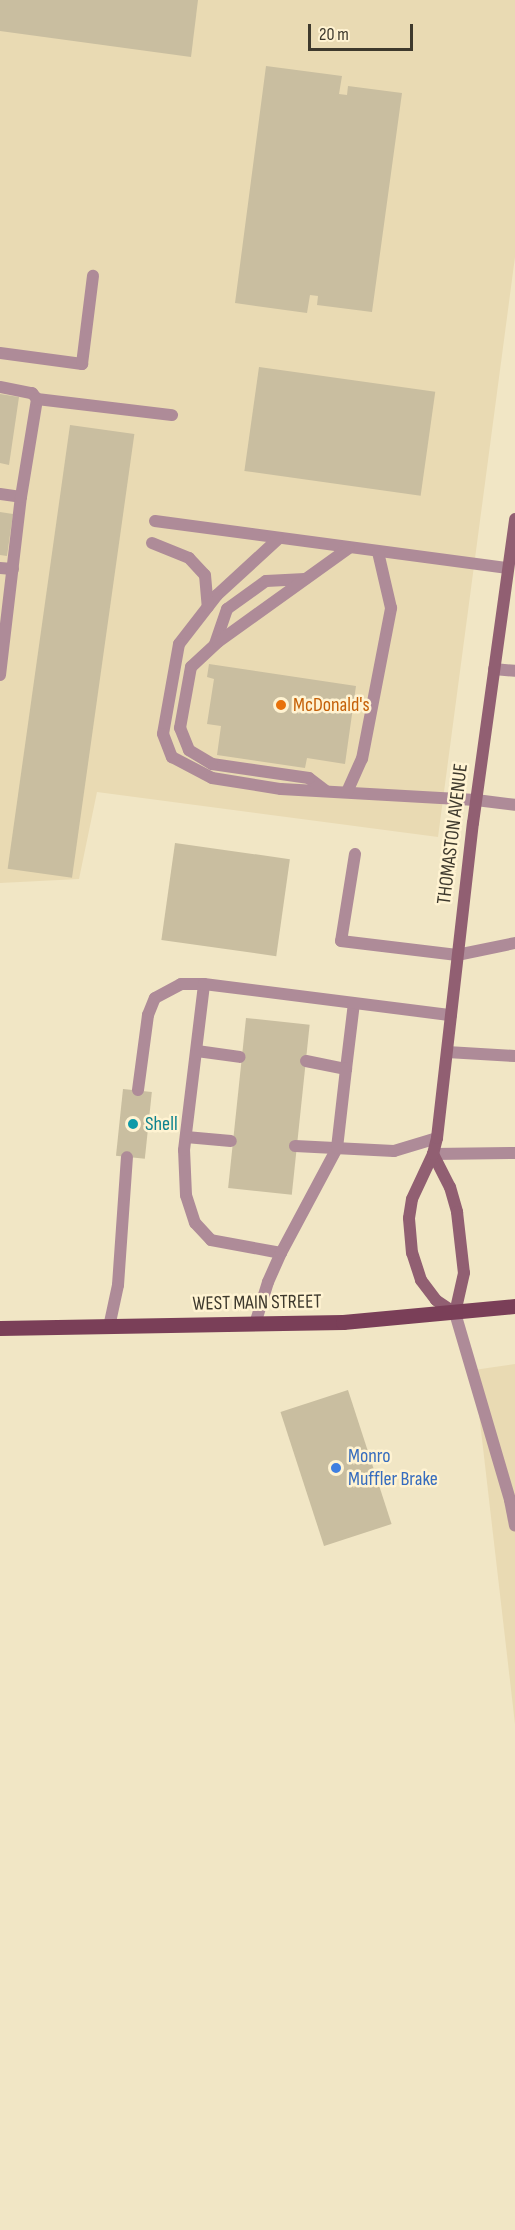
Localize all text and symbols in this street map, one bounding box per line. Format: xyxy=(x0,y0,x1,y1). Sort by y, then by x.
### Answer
scale bar xyxy=(311,12,416,50)
text: 20 m xyxy=(319,24,349,45)
place label: McDonald's xyxy=(293,693,370,717)
marker: McDonald's xyxy=(274,698,288,712)
street label: THOMASTON AVENUE xyxy=(432,762,474,906)
place label: Shell xyxy=(145,1112,178,1136)
marker: Shell xyxy=(126,1117,140,1131)
street label: WEST MAIN STREET xyxy=(192,1290,322,1316)
place label: Monro Muffler Brake xyxy=(348,1444,438,1491)
marker: Monro Muffler Brake xyxy=(329,1461,343,1475)

